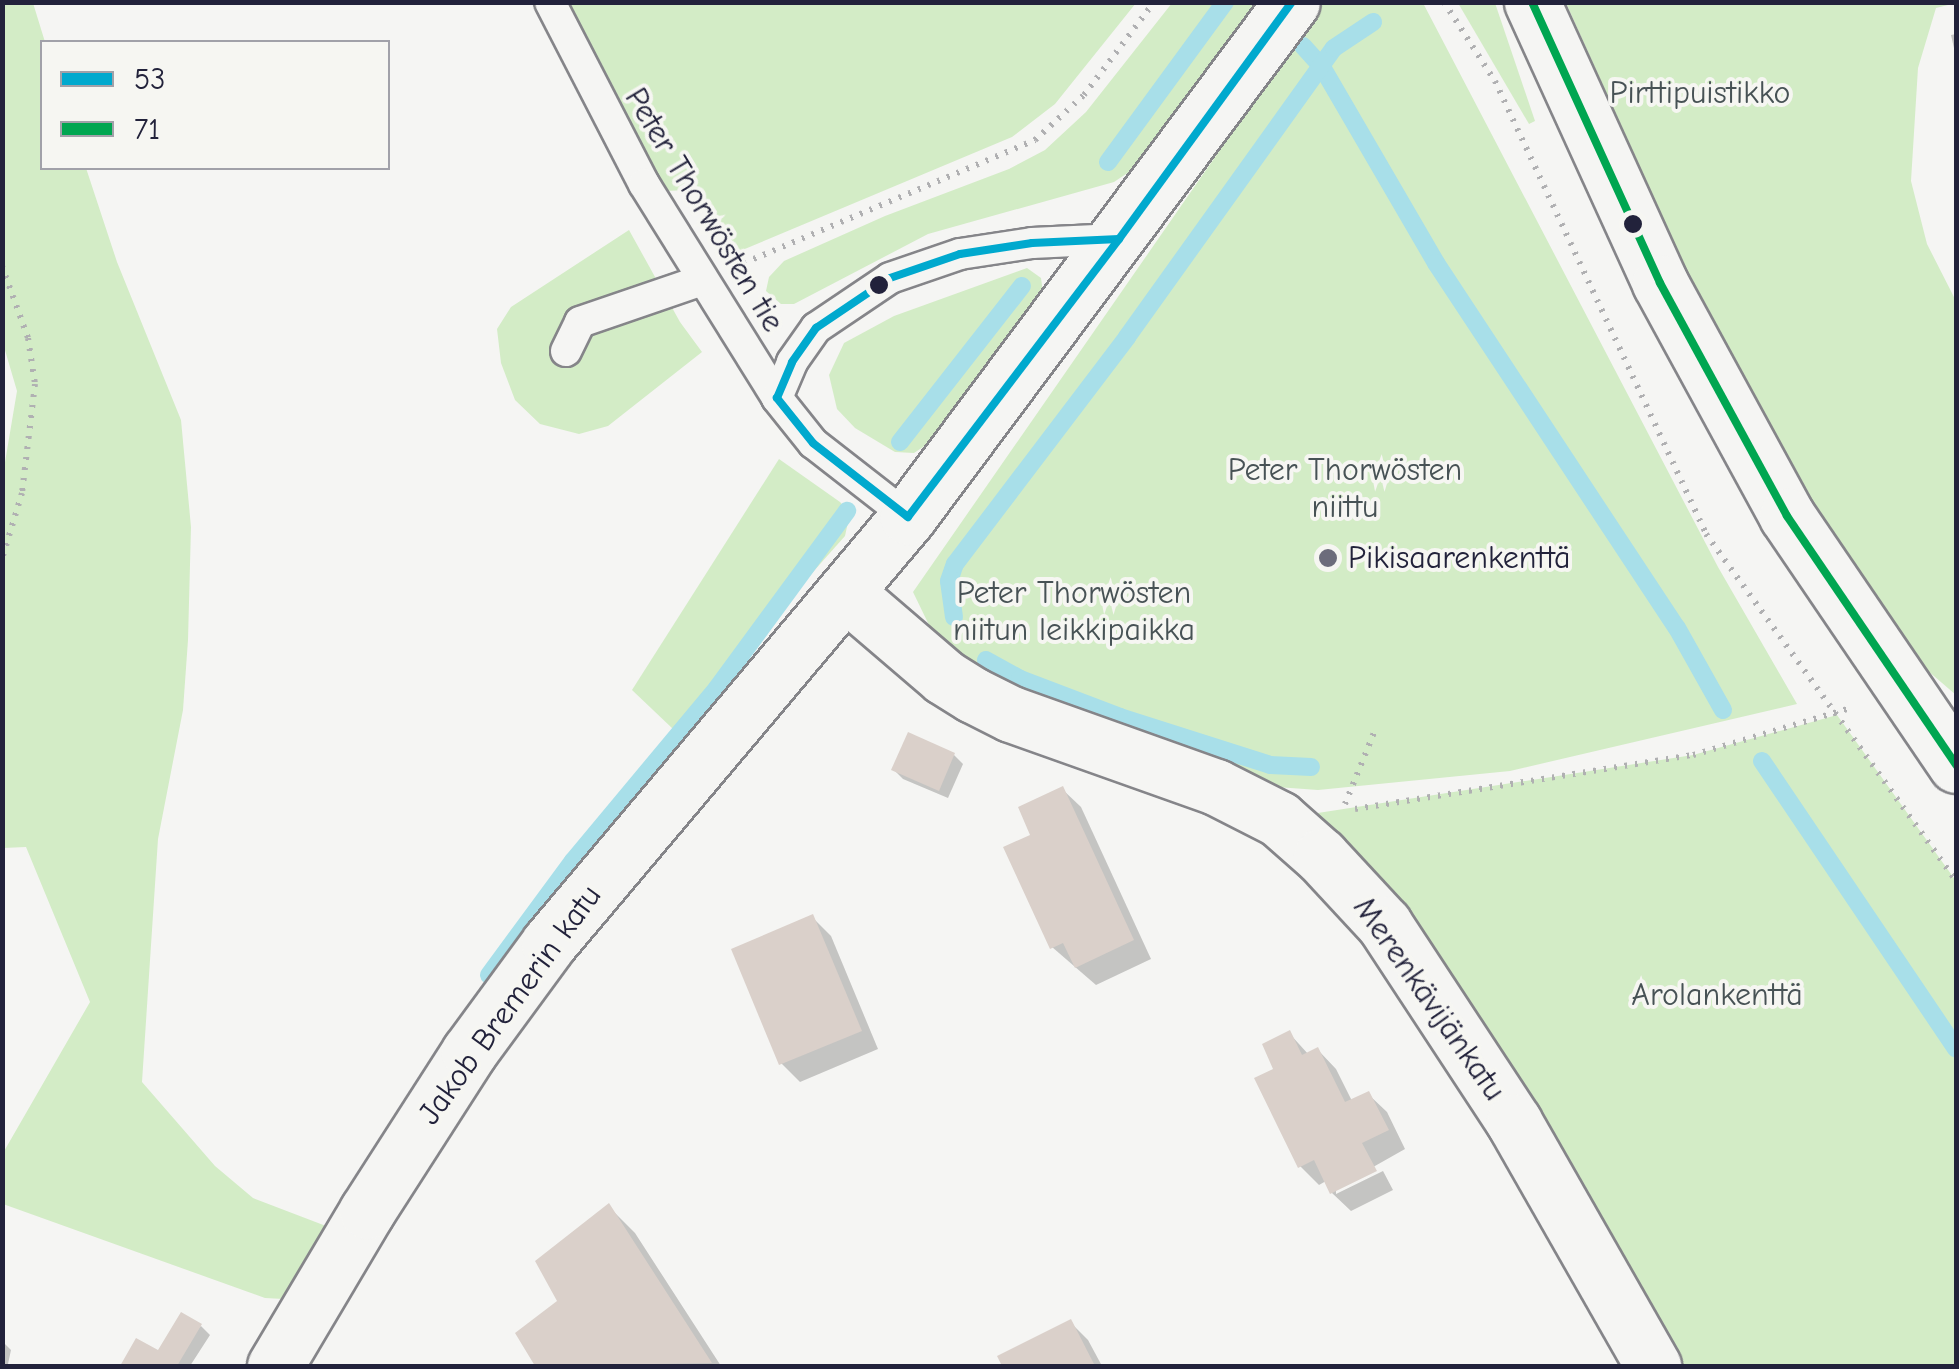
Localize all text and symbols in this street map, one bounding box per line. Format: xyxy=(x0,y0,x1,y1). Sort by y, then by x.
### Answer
legend xyxy=(40,40,390,170)
text: 53 xyxy=(134,62,165,97)
park label: Pirttipuistikko xyxy=(1609,74,1791,112)
street label: Peter Thorwösten tie xyxy=(616,81,792,339)
text: 71 xyxy=(134,112,160,147)
unlabelled marker xyxy=(1623,214,1643,234)
unlabelled marker xyxy=(869,275,889,295)
park label: Peter Thorwösten niittu xyxy=(1228,452,1462,527)
place label: Pikisaarenkenttä xyxy=(1348,539,1570,577)
marker: Pikisaarenkenttä xyxy=(1317,547,1339,569)
park label: Peter Thorwösten niitun leikkipaikka xyxy=(953,575,1195,650)
street label: Jakob Bremerin katu xyxy=(410,878,610,1132)
street label: Merenkävijänkatu xyxy=(1345,890,1513,1108)
park label: Arolankenttä xyxy=(1631,976,1803,1014)

